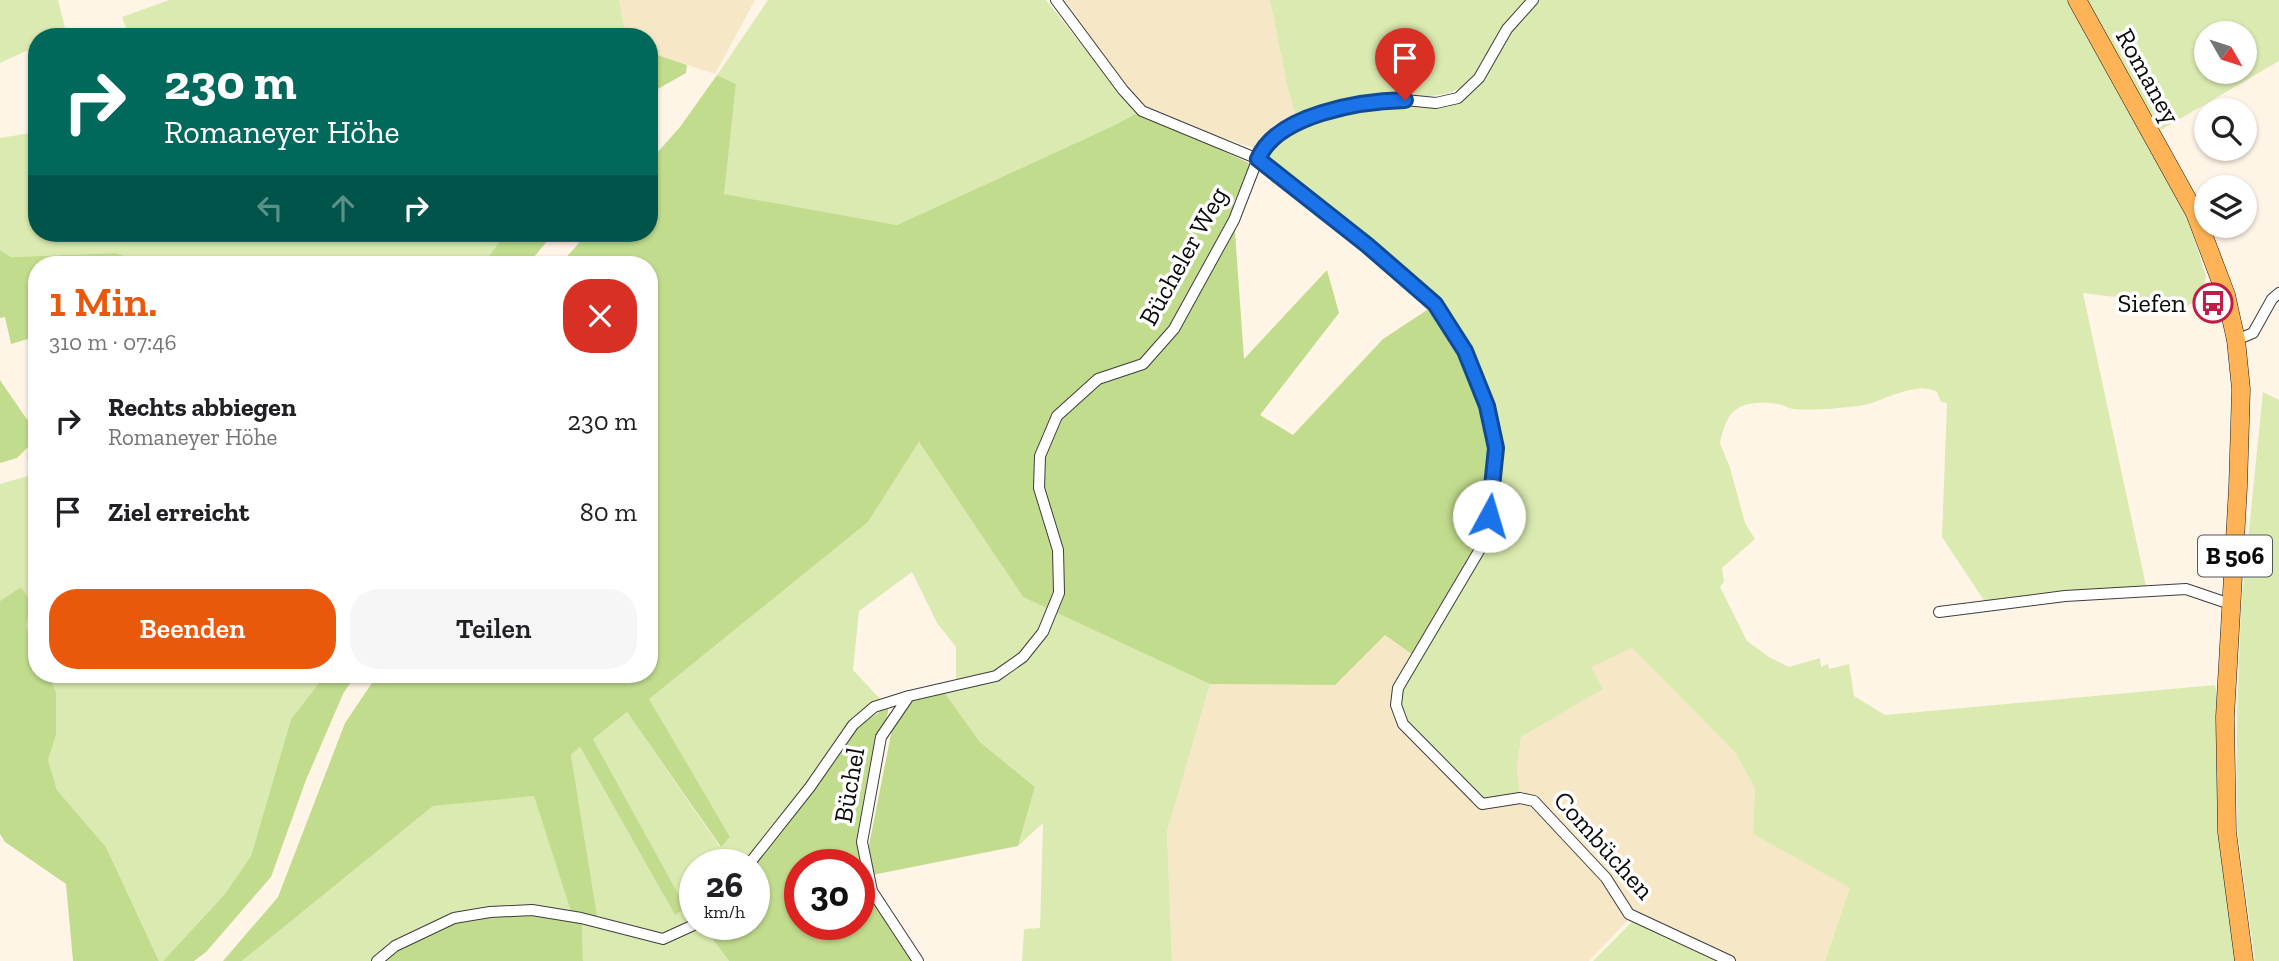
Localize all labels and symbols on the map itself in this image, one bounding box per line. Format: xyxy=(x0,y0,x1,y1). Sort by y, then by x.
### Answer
north arrow xyxy=(2194,21,2258,84)
street label: Romaney xyxy=(2109,23,2188,130)
pin xyxy=(1375,28,1435,100)
street label: Bücheler Weg xyxy=(1132,181,1234,331)
bus stop icon: Siefen xyxy=(2192,282,2234,324)
place label: Siefen xyxy=(2117,287,2186,319)
position arrow xyxy=(1452,479,1526,553)
road number: B 506 xyxy=(2198,536,2272,576)
street label: Büchel xyxy=(827,745,871,825)
street label: Combüchen xyxy=(1547,784,1661,906)
speed limit sign: 30 xyxy=(784,849,875,940)

